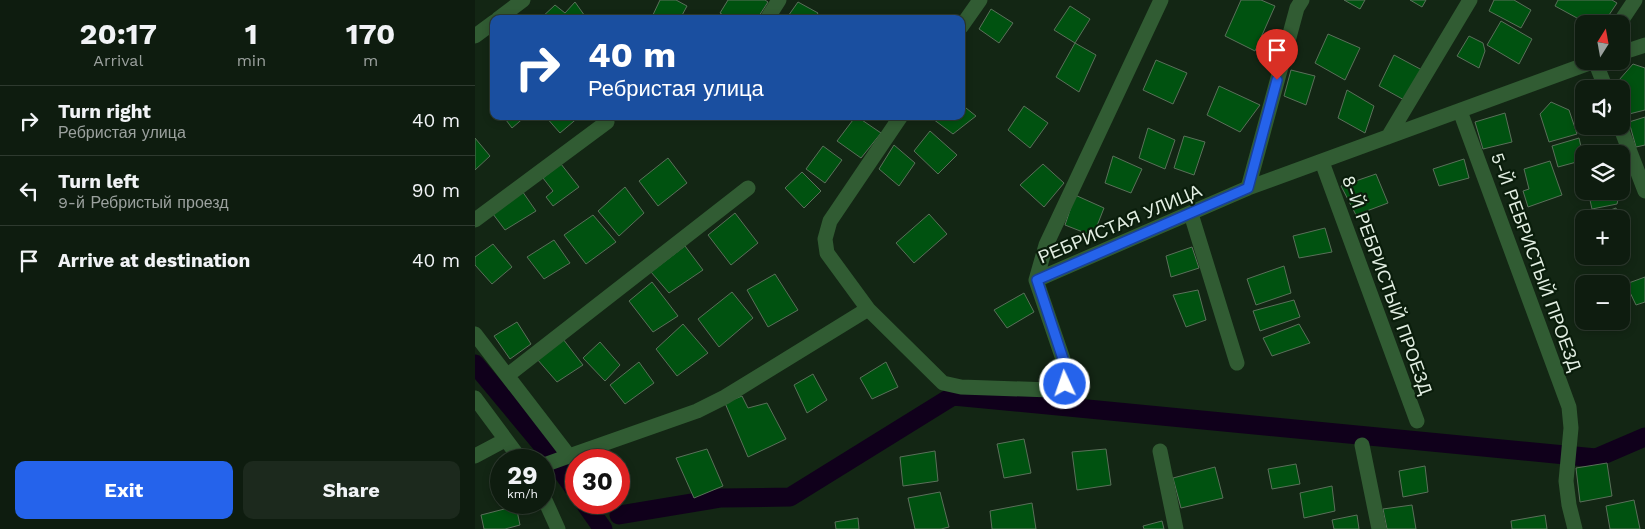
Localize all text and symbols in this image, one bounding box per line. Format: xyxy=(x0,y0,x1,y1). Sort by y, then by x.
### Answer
north arrow xyxy=(1575,15,1630,70)
map controls xyxy=(1575,15,1630,330)
text: 20:17 xyxy=(80,16,157,51)
text: 1 xyxy=(245,16,258,51)
text: 170 xyxy=(346,16,395,51)
pin xyxy=(1256,29,1298,80)
text: 40 m xyxy=(588,34,676,76)
icon: right xyxy=(505,35,570,100)
icon: arrive xyxy=(1263,36,1291,64)
text: Arrival xyxy=(93,51,143,70)
text: min xyxy=(237,51,266,70)
text: m xyxy=(363,51,378,70)
text: Ребристая улица xyxy=(588,76,764,101)
button: sound xyxy=(1575,80,1630,135)
text: Turn right xyxy=(58,100,151,123)
icon: right xyxy=(15,107,43,135)
text: 40 m xyxy=(412,109,460,132)
text: Ребристая улица xyxy=(58,123,186,142)
button: layers xyxy=(1575,145,1630,200)
street label: 5-Й РЕБРИСТЫЙ ПРОЕЗД xyxy=(1487,150,1586,374)
text: Turn left xyxy=(58,170,139,193)
street label: 8-Й РЕБРИСТЫЙ ПРОЕЗД xyxy=(1338,172,1437,397)
icon: left xyxy=(15,177,43,205)
text: 90 m xyxy=(412,179,460,202)
street label: РЕБРИСТАЯ УЛИЦА xyxy=(1035,180,1205,268)
text: 9-й Ребристый проезд xyxy=(58,193,229,212)
button: + xyxy=(1575,210,1630,265)
icon: arrive xyxy=(15,247,43,275)
text: Arrive at destination xyxy=(58,249,250,272)
text: 40 m xyxy=(412,249,460,272)
button: − xyxy=(1575,275,1630,330)
position arrow xyxy=(1038,357,1090,409)
speed limit sign: 30 xyxy=(565,449,630,514)
button: Exit xyxy=(15,461,233,519)
button: Share xyxy=(243,461,460,519)
text: 29 xyxy=(507,461,538,490)
text: km/h xyxy=(507,487,538,501)

